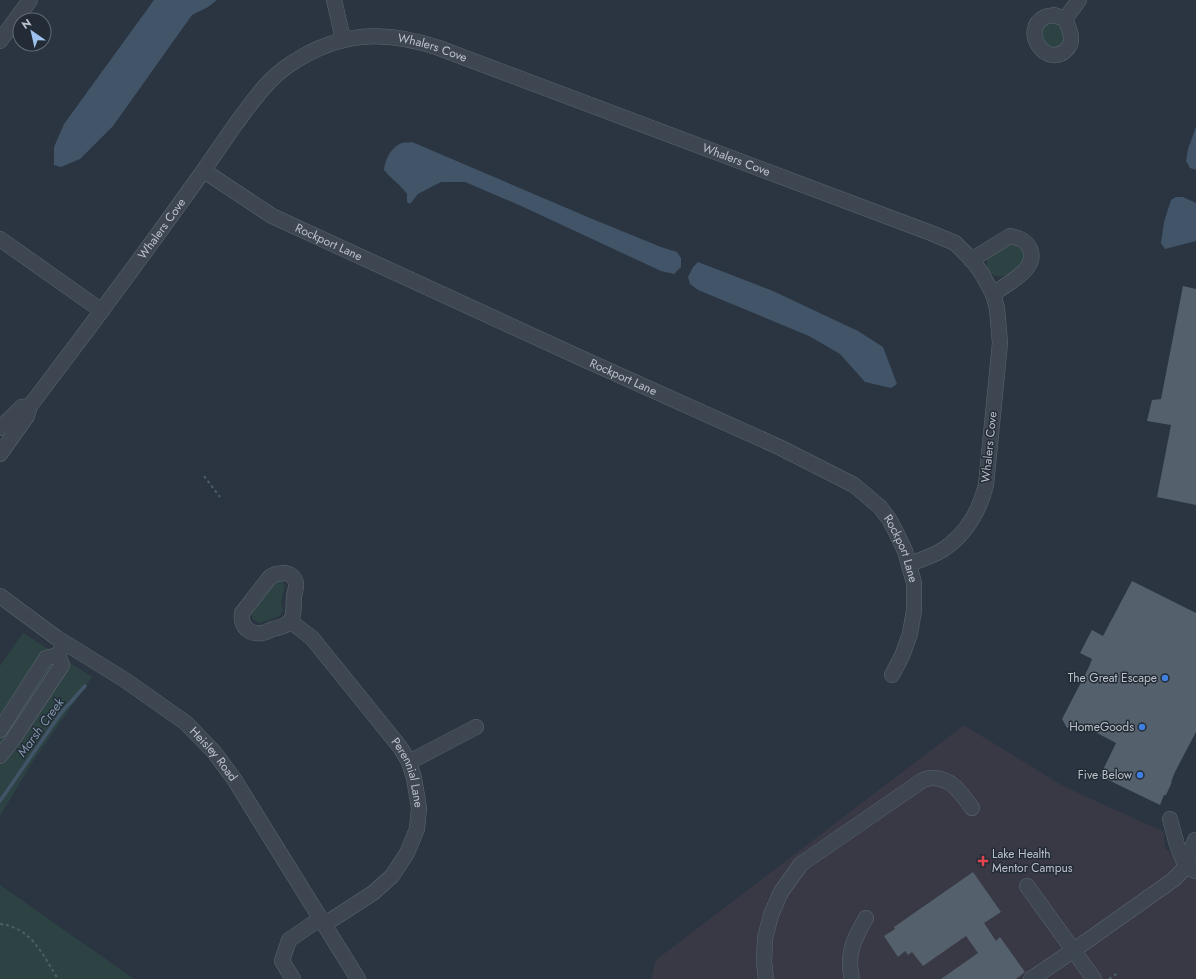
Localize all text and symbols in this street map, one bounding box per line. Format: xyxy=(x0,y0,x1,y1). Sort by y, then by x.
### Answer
north arrow xyxy=(12,12,52,52)
text: N xyxy=(18,15,35,33)
street label: Whalers Cove xyxy=(397,29,470,67)
street label: Whalers Cove xyxy=(700,139,773,181)
street label: Whalers Cove xyxy=(134,194,190,263)
street label: Rockport Lane xyxy=(292,219,365,265)
street label: Rockport Lane xyxy=(587,354,660,400)
street label: Whalers Cove xyxy=(976,411,1002,483)
street label: Rockport Lane xyxy=(879,511,922,585)
place label: The Great Escape xyxy=(1068,669,1157,687)
marker: The Great Escape xyxy=(1160,673,1170,683)
water label: Marsh Creek xyxy=(13,694,69,761)
place label: HomeGoods xyxy=(1069,718,1134,736)
marker: HomeGoods xyxy=(1137,722,1147,732)
street label: Heisley Road xyxy=(185,723,242,785)
street label: Perennial Lane xyxy=(387,734,428,809)
place label: Five Below xyxy=(1078,766,1133,784)
marker: Five Below xyxy=(1135,770,1145,780)
place label: Lake Health Mentor Campus xyxy=(992,845,1073,877)
marker: Lake Health Mentor Campus xyxy=(977,855,989,867)

